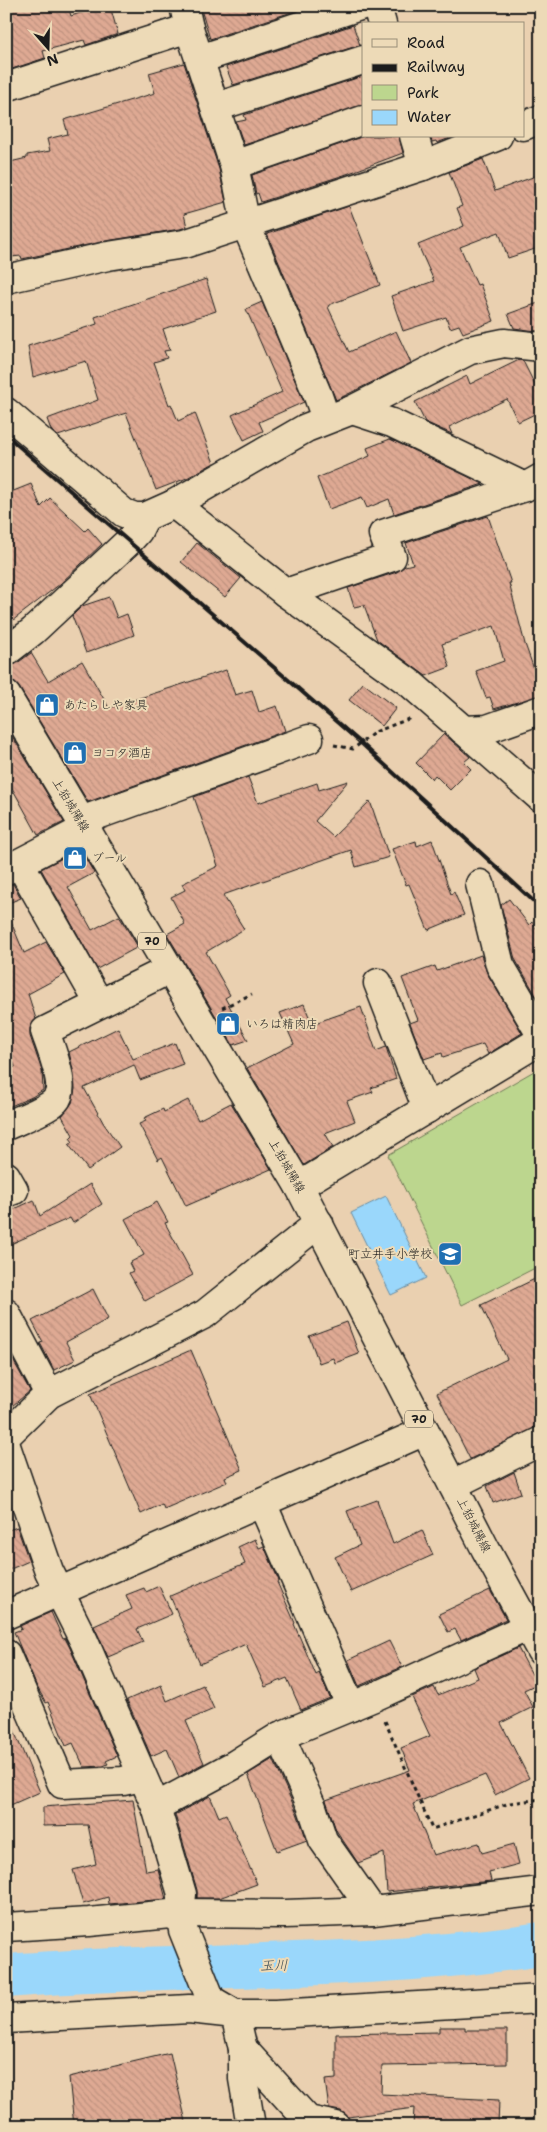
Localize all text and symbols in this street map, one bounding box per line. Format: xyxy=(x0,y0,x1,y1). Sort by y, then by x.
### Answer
north arrow xyxy=(22,22,72,72)
legend xyxy=(362,22,524,138)
text: Road xyxy=(407,33,445,53)
text: N xyxy=(44,50,61,71)
text: Railway xyxy=(407,57,465,77)
text: Park xyxy=(407,83,439,103)
text: Water xyxy=(407,107,451,127)
shop icon: あたらしや家具 xyxy=(34,692,60,718)
place label: あたらしや家具 xyxy=(64,697,148,713)
shop icon: ヨコタ酒店 xyxy=(62,740,88,766)
place label: ヨコタ酒店 xyxy=(92,745,152,761)
street label: 上狛城陽線 xyxy=(49,775,93,835)
shop icon: ブール xyxy=(62,845,88,871)
place label: ブール xyxy=(92,850,127,866)
road number: 70 xyxy=(138,932,166,949)
shop icon: いろは精肉店 xyxy=(215,1011,241,1037)
place label: いろは精肉店 xyxy=(246,1016,318,1032)
street label: 上狛城陽線 xyxy=(265,1136,309,1196)
school or university icon: 町立井手小学校 xyxy=(437,1241,463,1267)
place label: 町立井手小学校 xyxy=(348,1246,432,1262)
road number: 70 xyxy=(405,1410,433,1428)
street label: 上狛城陽線 xyxy=(453,1495,495,1555)
water label: 玉川 xyxy=(260,1956,288,1974)

